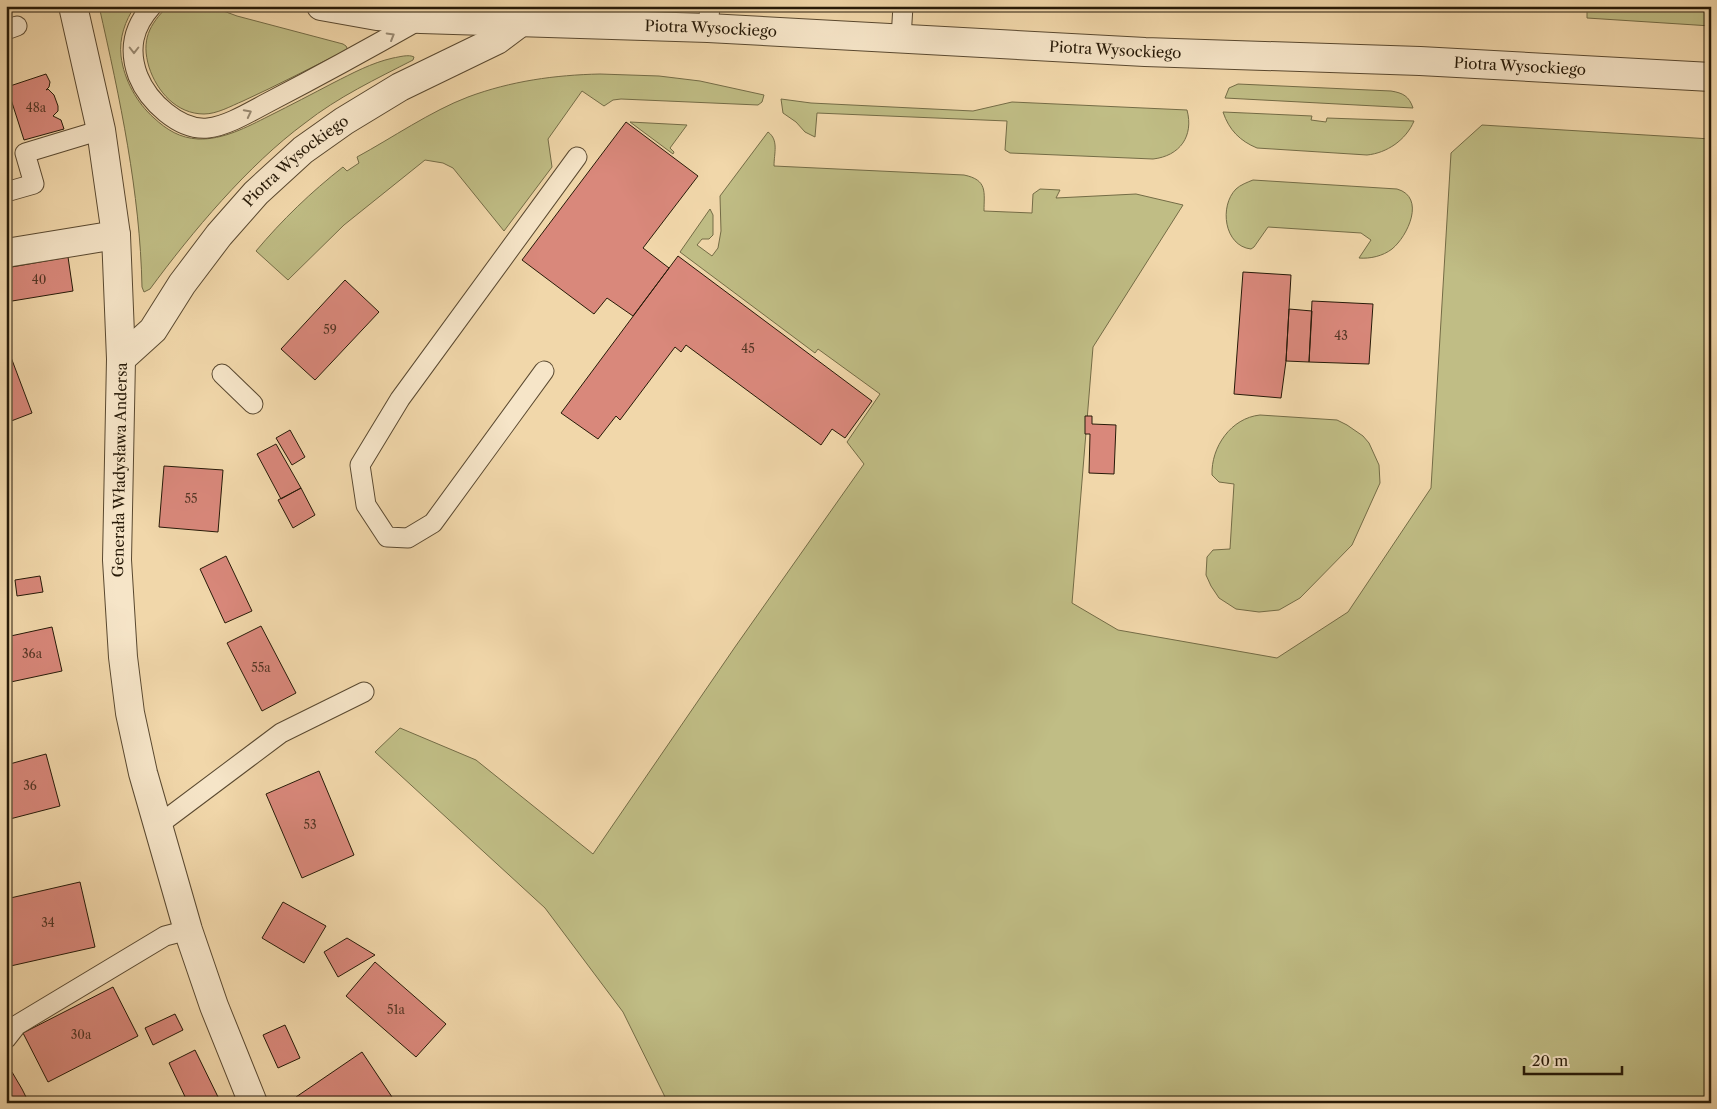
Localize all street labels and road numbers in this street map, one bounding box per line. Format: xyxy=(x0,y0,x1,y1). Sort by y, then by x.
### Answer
street label: Piotra Wysockiego xyxy=(644,16,778,41)
street label: Piotra Wysockiego xyxy=(1049,37,1182,62)
street label: Piotra Wysockiego xyxy=(1453,53,1587,79)
street label: Piotra Wysockiego xyxy=(238,111,352,210)
street label: Generała Władysława Andersa xyxy=(108,362,131,578)

